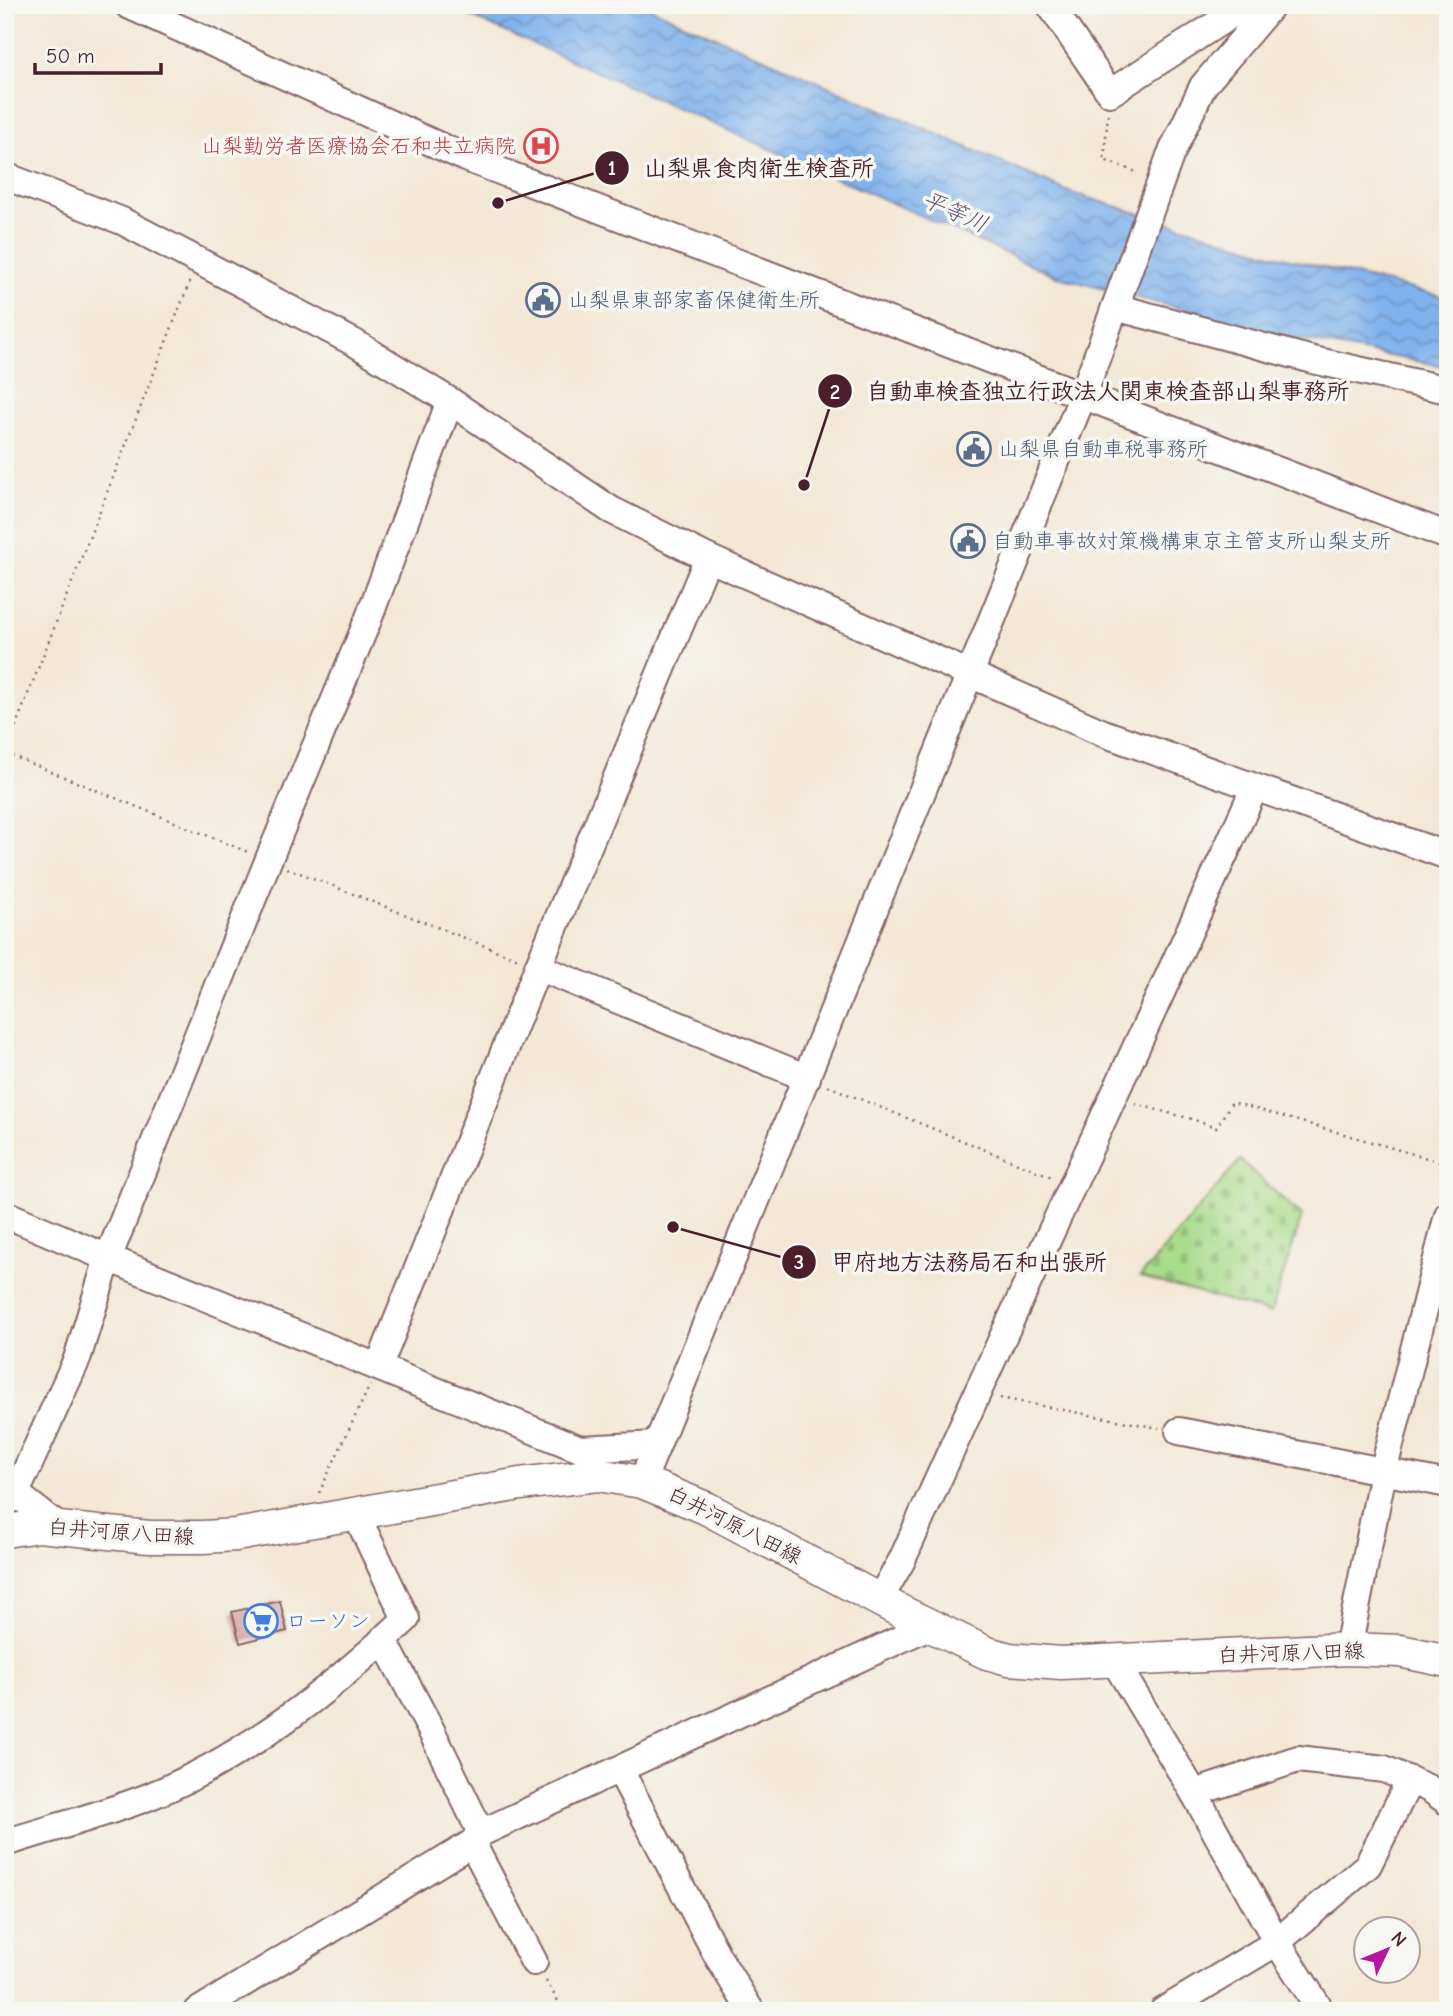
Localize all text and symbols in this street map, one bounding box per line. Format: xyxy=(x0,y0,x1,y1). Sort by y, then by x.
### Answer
scale bar xyxy=(35,32,161,76)
text: 50 m xyxy=(46,44,95,68)
hospital icon: 山梨勤労者医療協会石和共立病院 xyxy=(522,127,560,165)
place label: 山梨勤労者医療協会石和共立病院 xyxy=(201,134,516,158)
callout: 山梨県食肉衛生検査所 xyxy=(595,146,888,190)
text: 山梨県食肉衛生検査所 xyxy=(644,155,874,182)
text: 1 xyxy=(608,156,616,180)
water label: 平等川 xyxy=(918,186,992,238)
public building icon: 山梨県東部家畜保健衛生所 xyxy=(524,281,562,319)
place label: 山梨県東部家畜保健衛生所 xyxy=(568,288,820,312)
callout: 自動車検査独立行政法人関東検査部山梨事務所 xyxy=(818,369,1364,413)
text: 自動車検査独立行政法人関東検査部山梨事務所 xyxy=(867,378,1350,405)
text: 2 xyxy=(830,380,840,404)
public building icon: 山梨県自動車税事務所 xyxy=(955,430,993,468)
place label: 山梨県自動車税事務所 xyxy=(998,437,1208,461)
public building icon: 自動車事故対策機構東京主管支所山梨支所 xyxy=(949,522,987,560)
place label: 自動車事故対策機構東京主管支所山梨支所 xyxy=(992,529,1391,553)
callout: 甲府地方法務局石和出張所 xyxy=(782,1240,1121,1284)
text: 甲府地方法務局石和出張所 xyxy=(831,1249,1107,1276)
text: 3 xyxy=(794,1250,804,1274)
street label: 白井河原八田線 xyxy=(664,1481,806,1569)
street label: 白井河原八田線 xyxy=(47,1515,195,1549)
supermarket icon: ローソン xyxy=(242,1602,280,1640)
place label: ローソン xyxy=(286,1609,370,1633)
street label: 白井河原八田線 xyxy=(1217,1638,1365,1668)
north arrow xyxy=(1352,1914,1422,1984)
text: N xyxy=(1386,1927,1411,1951)

